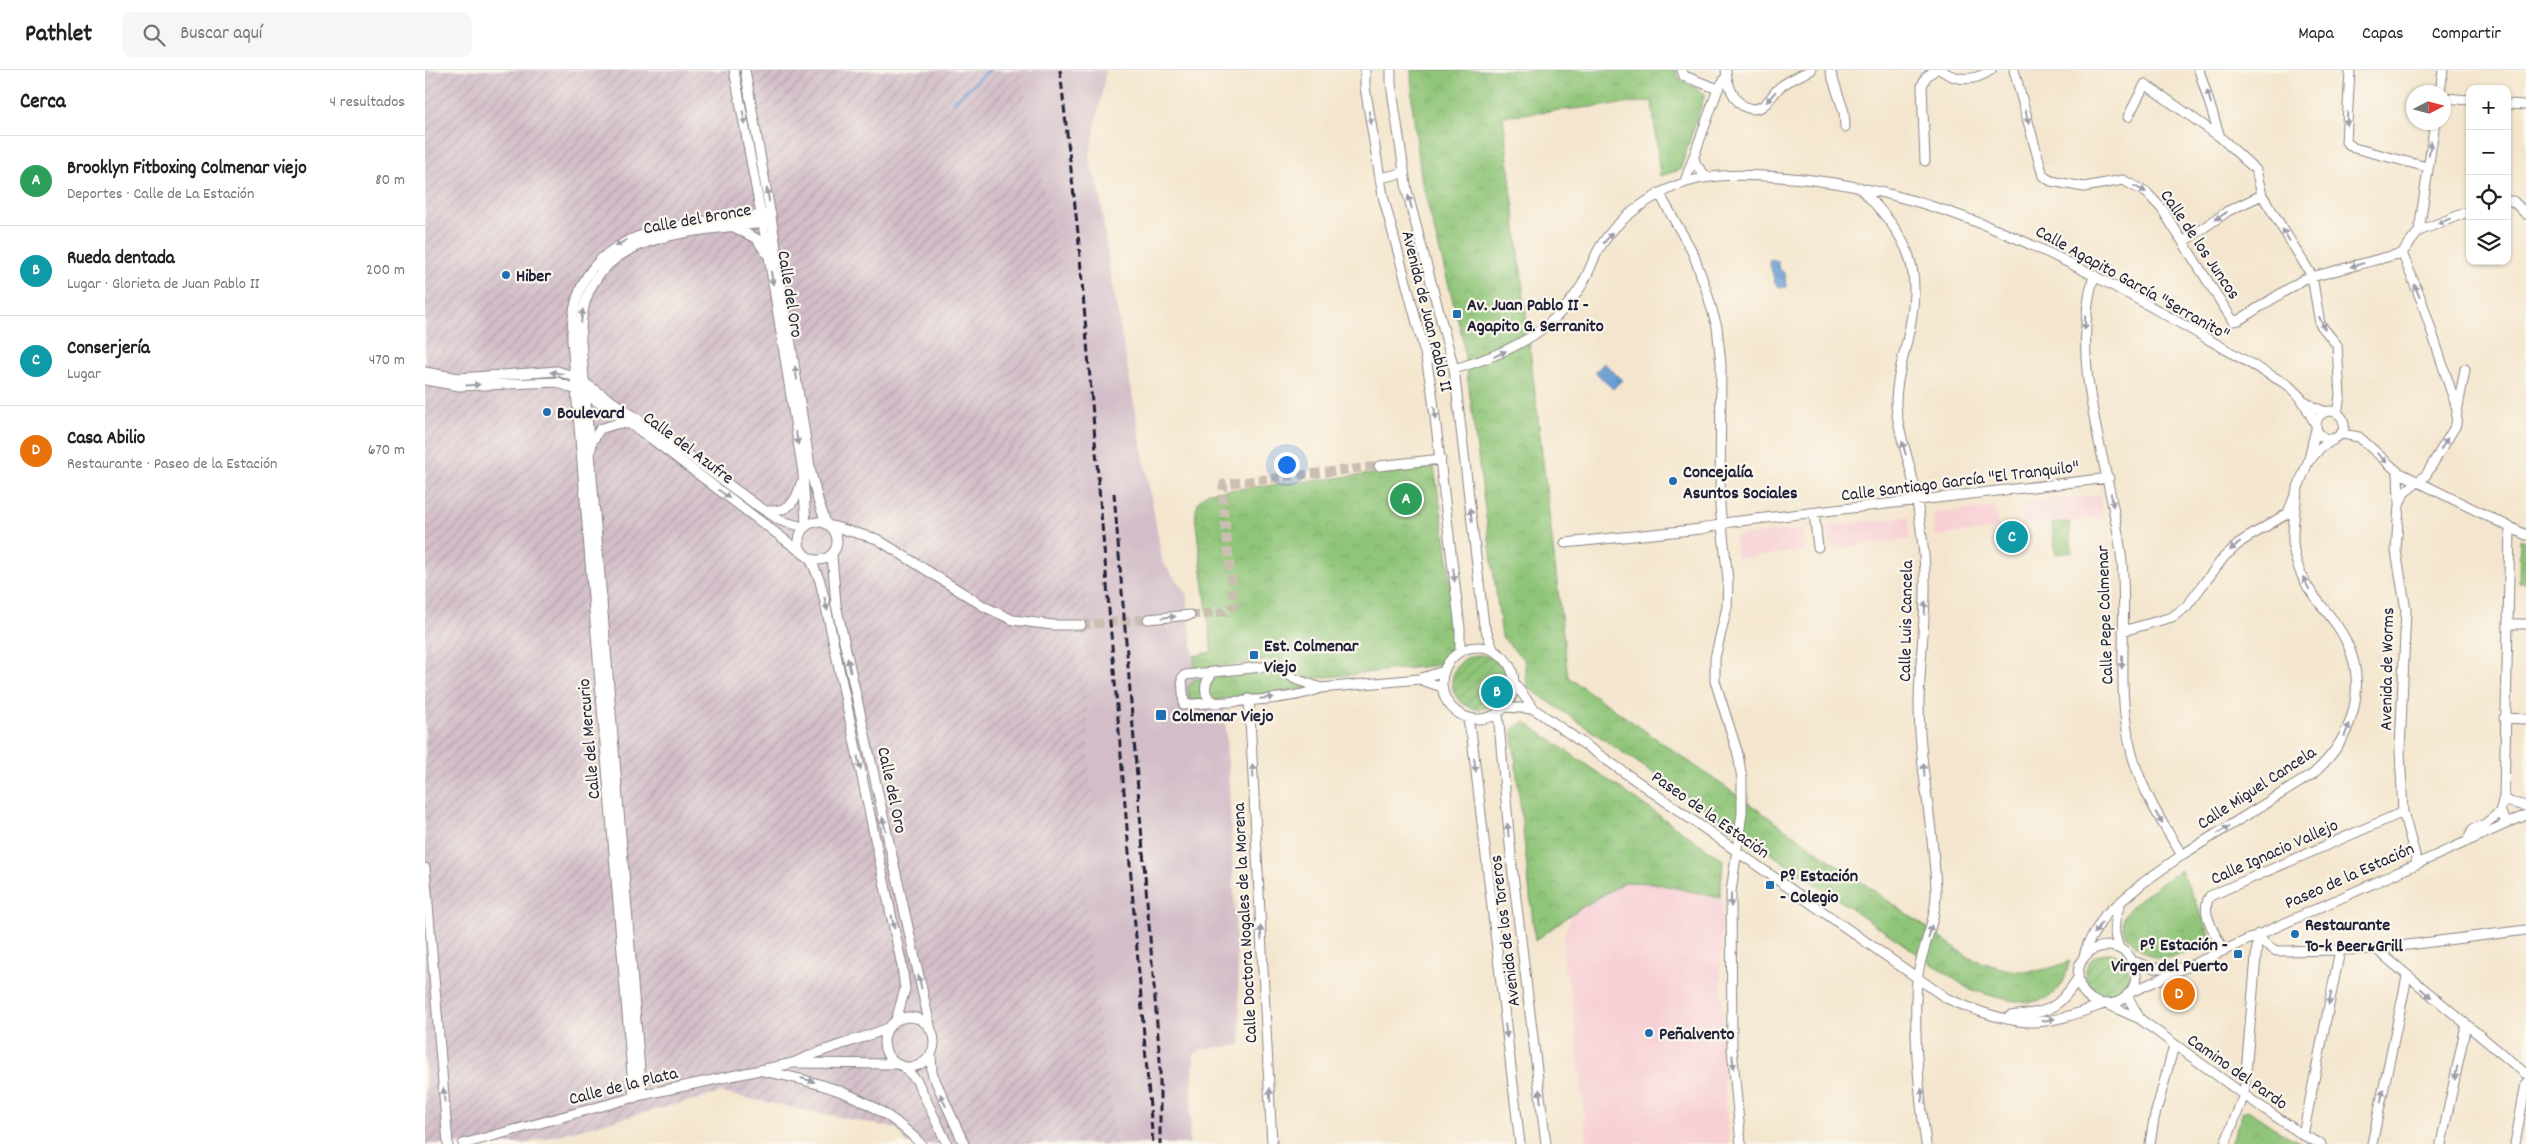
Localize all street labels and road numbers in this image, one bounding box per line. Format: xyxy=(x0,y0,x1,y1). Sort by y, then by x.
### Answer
street label: Calle de los Juncos xyxy=(2153,185,2245,305)
street label: Calle del Bronce xyxy=(641,199,754,242)
street label: Calle Agapito García "Serranito" xyxy=(2030,220,2233,348)
street label: Avenida de Juan Pablo II xyxy=(1393,228,1458,395)
street label: Calle del Oro xyxy=(769,249,808,340)
street label: Calle del Azufre xyxy=(637,406,738,492)
street label: Calle Santiago García "El Tranquilo" xyxy=(1840,455,2081,509)
street label: Calle Pepe Colmenar xyxy=(2092,545,2121,685)
street label: Calle Luis Cancela xyxy=(1894,559,1921,682)
street label: Avenida de Worms xyxy=(2375,607,2402,731)
street label: Calle del Mercurio xyxy=(573,678,608,800)
street label: Calle Miguel Cancela xyxy=(2193,741,2322,837)
street label: Calle del Oro xyxy=(869,745,912,836)
street label: Paseo de la Estación xyxy=(1645,766,1774,866)
street label: Calle Doctora Nogales de la Morena xyxy=(1228,801,1265,1044)
street label: Calle Ignacio Vallejo xyxy=(2207,814,2343,893)
street label: Paseo de la Estación xyxy=(2281,838,2419,917)
street label: Avenida de los Toreros xyxy=(1485,853,1528,1008)
street label: Camino del Pardo xyxy=(2181,1029,2292,1117)
street label: Calle de la Plata xyxy=(567,1062,681,1113)

